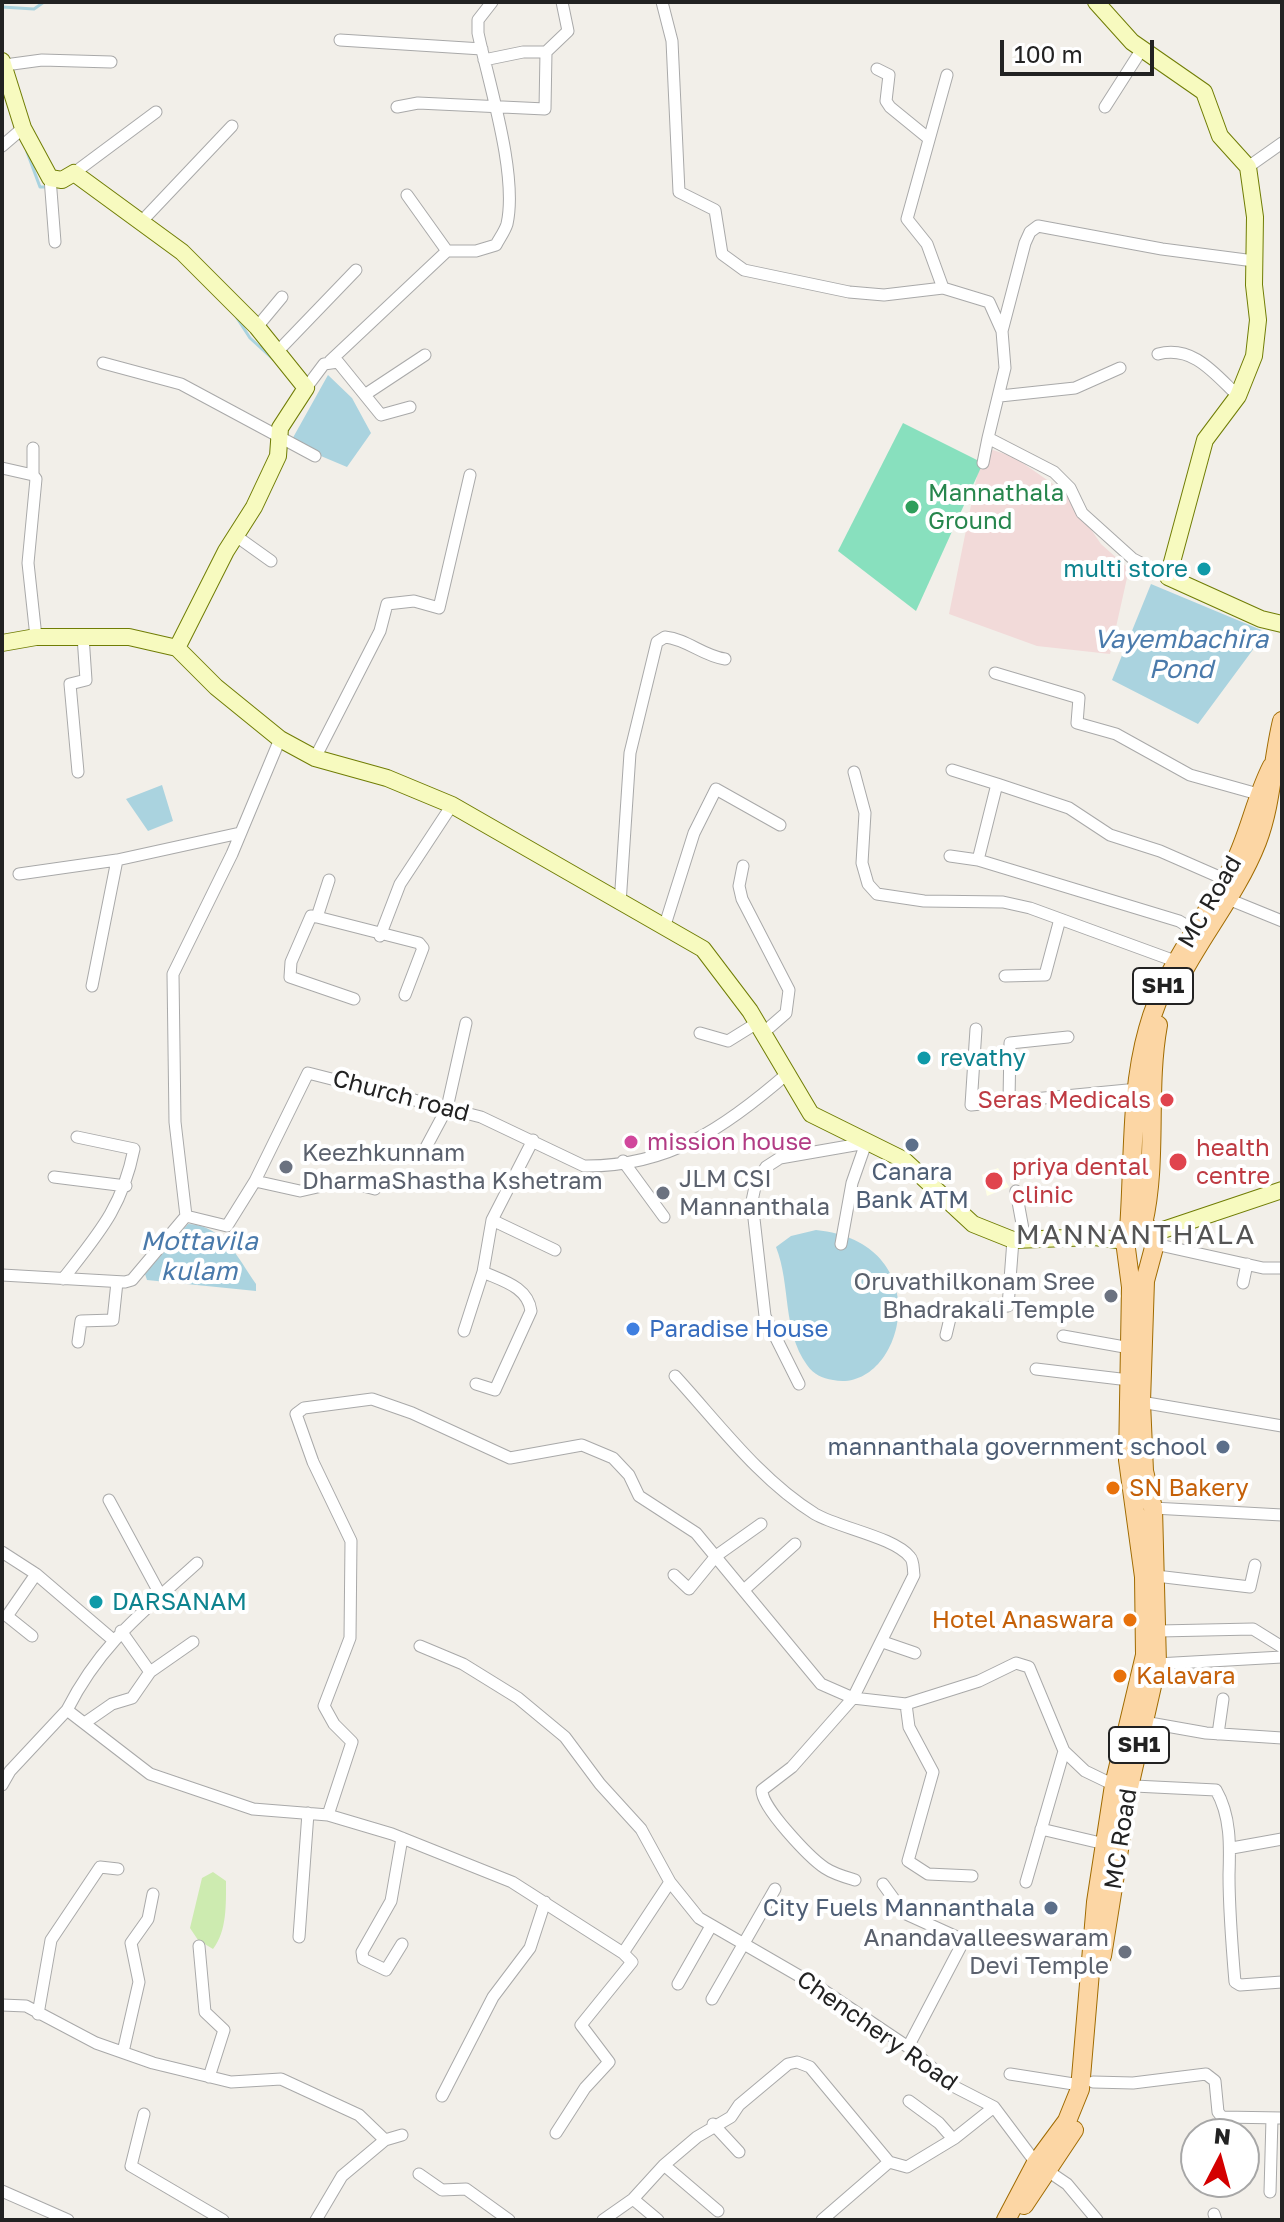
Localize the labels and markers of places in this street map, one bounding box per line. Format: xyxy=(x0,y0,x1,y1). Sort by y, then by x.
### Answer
place label: Mannathala Ground xyxy=(928,479,1064,535)
marker: Mannathala Ground xyxy=(903,498,921,516)
place label: multi store xyxy=(1063,555,1188,583)
marker: multi store xyxy=(1195,560,1213,578)
place label: revathy xyxy=(940,1044,1026,1072)
marker: revathy xyxy=(915,1049,933,1067)
place label: Seras Medicals xyxy=(978,1086,1151,1114)
marker: Seras Medicals xyxy=(1158,1091,1176,1109)
place label: mission house xyxy=(647,1128,812,1156)
marker: mission house xyxy=(622,1133,640,1151)
place label: health centre xyxy=(1196,1134,1270,1190)
marker: Canara Bank ATM xyxy=(903,1136,921,1154)
place label: Keezhkunnam DharmaShastha Kshetram xyxy=(302,1139,603,1195)
marker: health centre xyxy=(1167,1151,1189,1173)
place label: priya dental clinic xyxy=(1012,1153,1149,1209)
marker: Keezhkunnam DharmaShastha Kshetram xyxy=(277,1158,295,1176)
place label: Canara Bank ATM xyxy=(855,1158,969,1214)
place label: JLM CSI Mannanthala xyxy=(679,1165,830,1221)
marker: priya dental clinic xyxy=(983,1170,1005,1192)
marker: JLM CSI Mannanthala xyxy=(654,1184,672,1202)
place label: Oruvathilkonam Sree Bhadrakali Temple xyxy=(853,1268,1095,1324)
marker: Oruvathilkonam Sree Bhadrakali Temple xyxy=(1102,1287,1120,1305)
place label: Paradise House xyxy=(649,1315,828,1343)
marker: Paradise House xyxy=(624,1320,642,1338)
place label: mannanthala government school xyxy=(827,1433,1207,1461)
marker: mannanthala government school xyxy=(1214,1438,1232,1456)
place label: SN Bakery xyxy=(1129,1474,1249,1502)
marker: SN Bakery xyxy=(1104,1479,1122,1497)
place label: DARSANAM xyxy=(112,1588,247,1616)
marker: DARSANAM xyxy=(87,1593,105,1611)
place label: Hotel Anaswara xyxy=(932,1606,1114,1634)
marker: Hotel Anaswara xyxy=(1121,1611,1139,1629)
place label: Kalavara xyxy=(1136,1662,1236,1690)
marker: Kalavara xyxy=(1111,1667,1129,1685)
place label: City Fuels Mannanthala xyxy=(763,1894,1035,1922)
marker: City Fuels Mannanthala xyxy=(1042,1899,1060,1917)
place label: Anandavalleeswaram Devi Temple xyxy=(864,1924,1109,1980)
marker: Anandavalleeswaram Devi Temple xyxy=(1116,1943,1134,1961)

